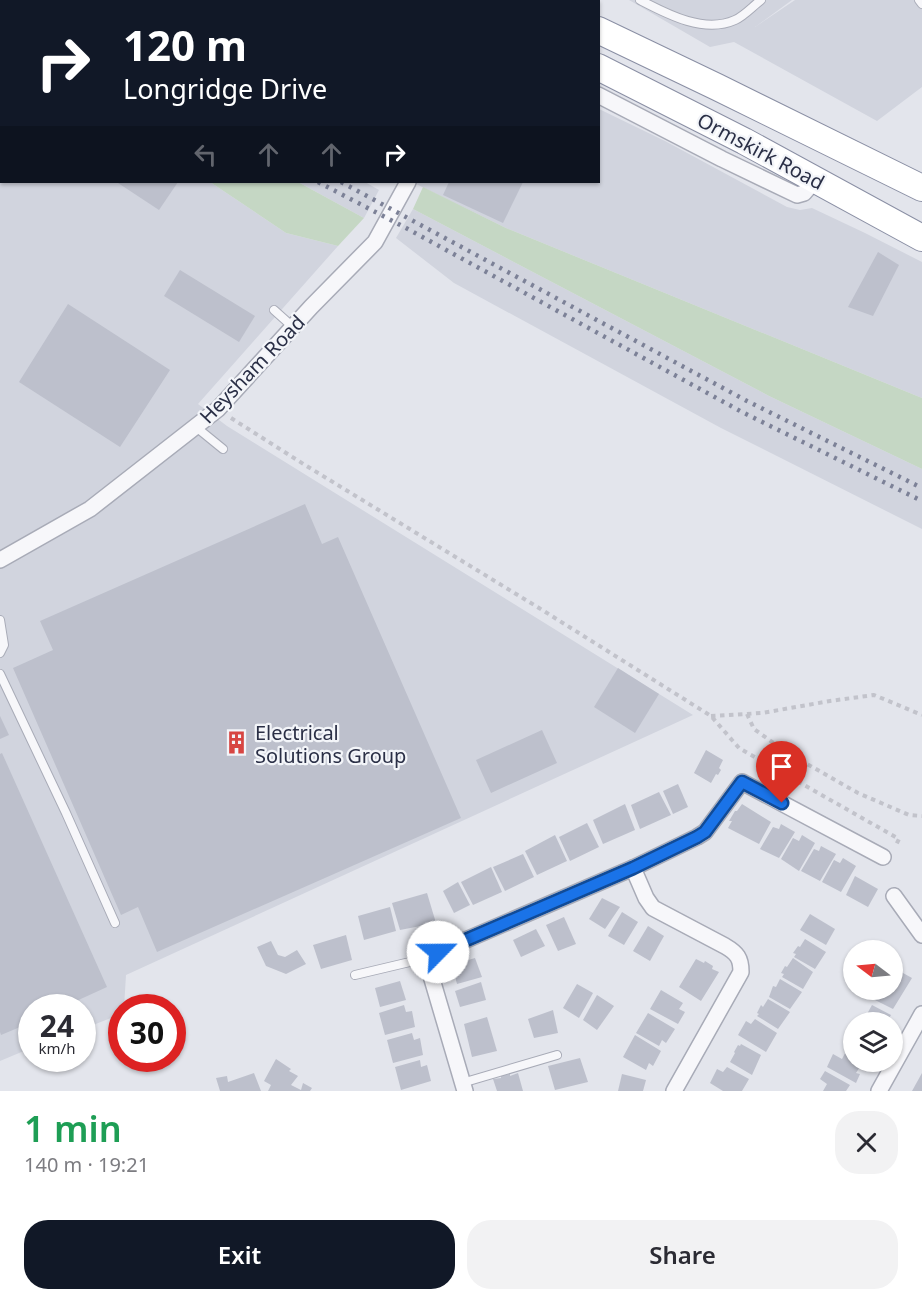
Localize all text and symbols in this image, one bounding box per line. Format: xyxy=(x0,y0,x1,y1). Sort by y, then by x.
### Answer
text: 120 m xyxy=(123,16,247,73)
icon: right xyxy=(24,24,102,102)
text: Longridge Drive xyxy=(123,70,327,107)
street label: Ormskirk Road xyxy=(693,106,829,196)
icon: left xyxy=(189,138,222,171)
icon: ahead xyxy=(252,138,285,171)
icon: ahead xyxy=(315,138,348,171)
icon: right xyxy=(378,138,411,171)
street label: Heysham Road xyxy=(193,309,311,429)
place label: Electrical Solutions Group xyxy=(255,719,406,769)
building icon: Electrical Solutions Group xyxy=(224,730,250,756)
pin xyxy=(756,741,807,803)
icon: arrive xyxy=(765,750,798,783)
position arrow xyxy=(406,920,470,984)
north arrow xyxy=(843,940,903,1000)
map controls xyxy=(843,940,903,1072)
speed limit sign: 30 xyxy=(108,994,186,1072)
text: 24 xyxy=(40,1005,74,1046)
button: layers xyxy=(843,1012,903,1072)
text: km/h xyxy=(39,1038,75,1058)
text: 1 min xyxy=(24,1104,122,1153)
button: close xyxy=(835,1111,898,1174)
text: 140 m · 19:21 xyxy=(24,1151,149,1178)
button: Exit xyxy=(24,1220,455,1289)
button: Share xyxy=(467,1220,898,1289)

